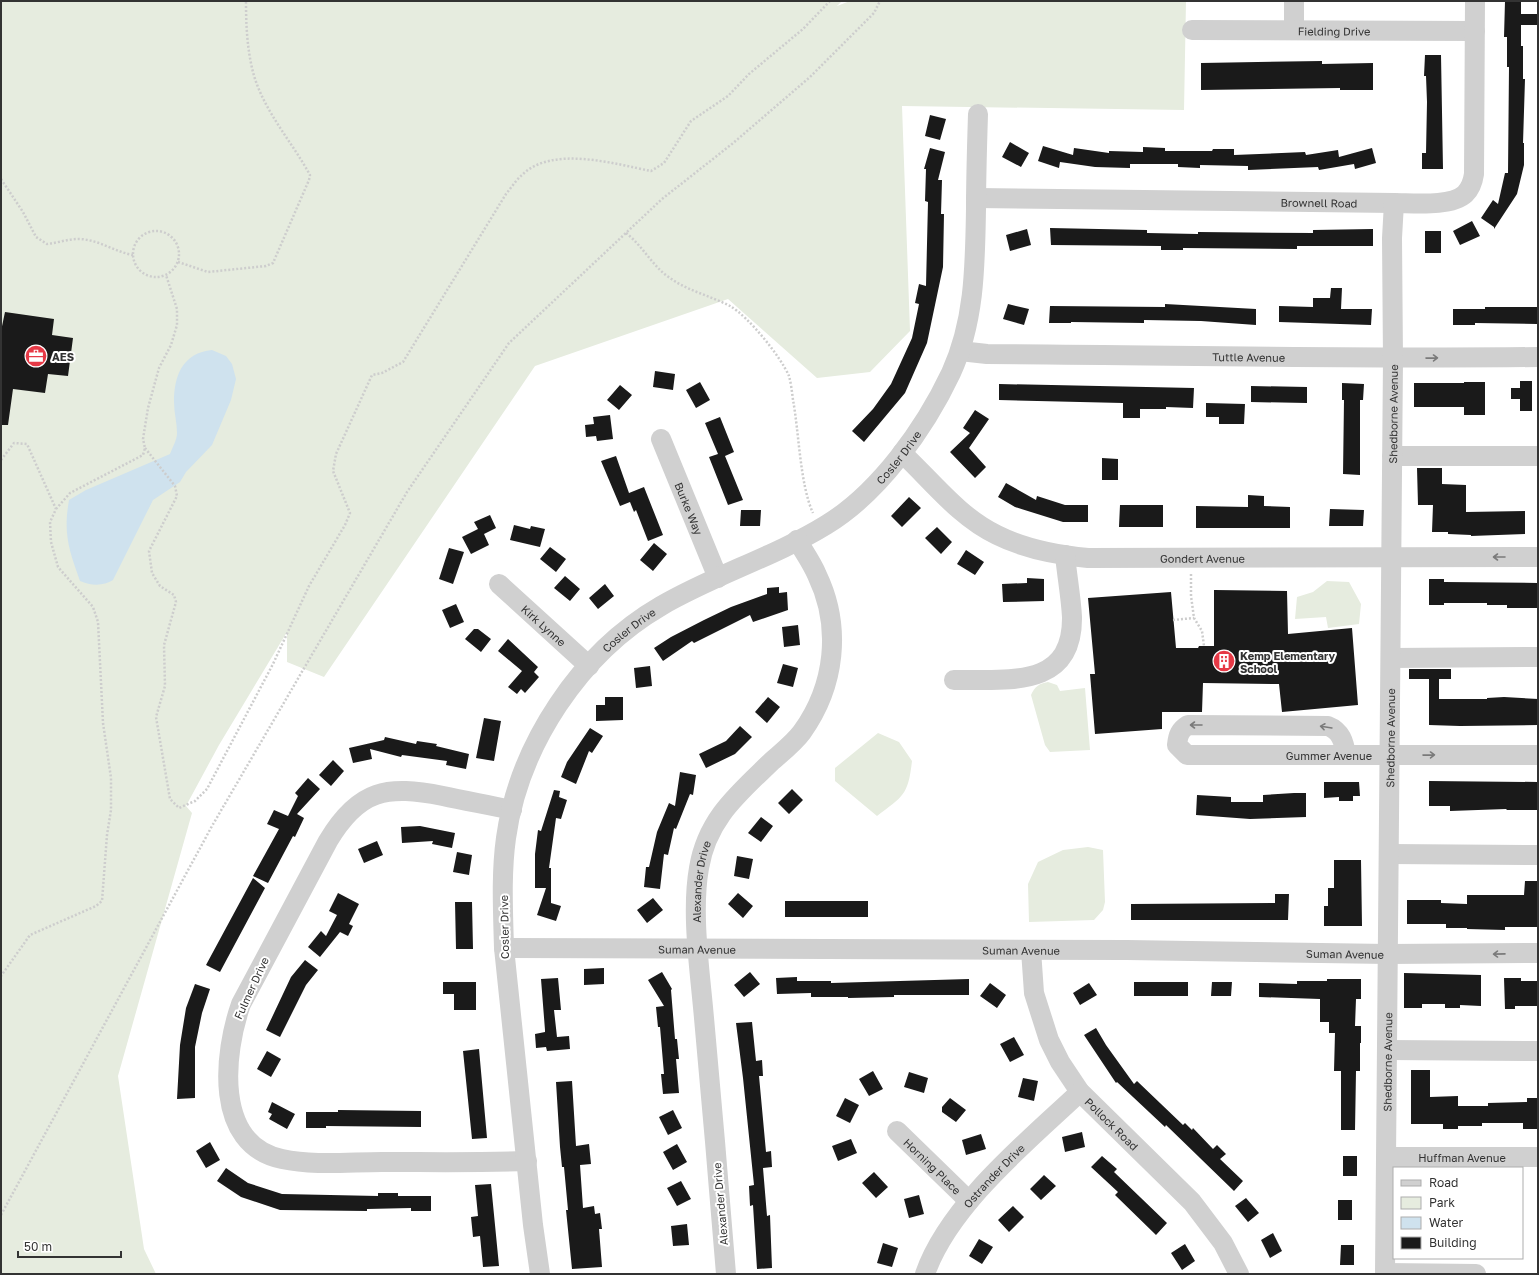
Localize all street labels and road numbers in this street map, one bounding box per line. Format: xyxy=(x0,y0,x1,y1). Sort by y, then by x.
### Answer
street label: Fielding Drive xyxy=(1298,24,1370,37)
street label: Brownell Road xyxy=(1280,195,1358,209)
street label: Tuttle Avenue xyxy=(1212,350,1285,363)
street label: Shedborne Avenue xyxy=(1386,364,1399,464)
street label: Cosler Drive xyxy=(873,428,923,486)
street label: Burke Way xyxy=(673,480,706,537)
street label: Gondert Avenue xyxy=(1160,551,1245,564)
street label: Kirk Lynne xyxy=(519,602,569,649)
street label: Cosler Drive xyxy=(599,605,657,654)
street label: Shedborne Avenue xyxy=(1383,688,1397,788)
street label: Gummer Avenue xyxy=(1286,749,1372,762)
street label: Alexander Drive xyxy=(689,839,713,923)
street label: Cosler Drive xyxy=(497,895,511,959)
street label: Suman Avenue xyxy=(658,942,736,955)
street label: Suman Avenue xyxy=(982,943,1060,956)
street label: Suman Avenue xyxy=(1306,946,1384,960)
street label: Fulmer Drive xyxy=(231,955,271,1021)
street label: Shedborne Avenue xyxy=(1380,1012,1394,1112)
street label: Pollock Road xyxy=(1083,1095,1141,1152)
street label: Horning Place xyxy=(902,1135,964,1197)
street label: Ostrander Drive xyxy=(960,1141,1027,1210)
street label: Huffman Avenue xyxy=(1418,1151,1506,1164)
street label: Alexander Drive xyxy=(710,1162,730,1246)

